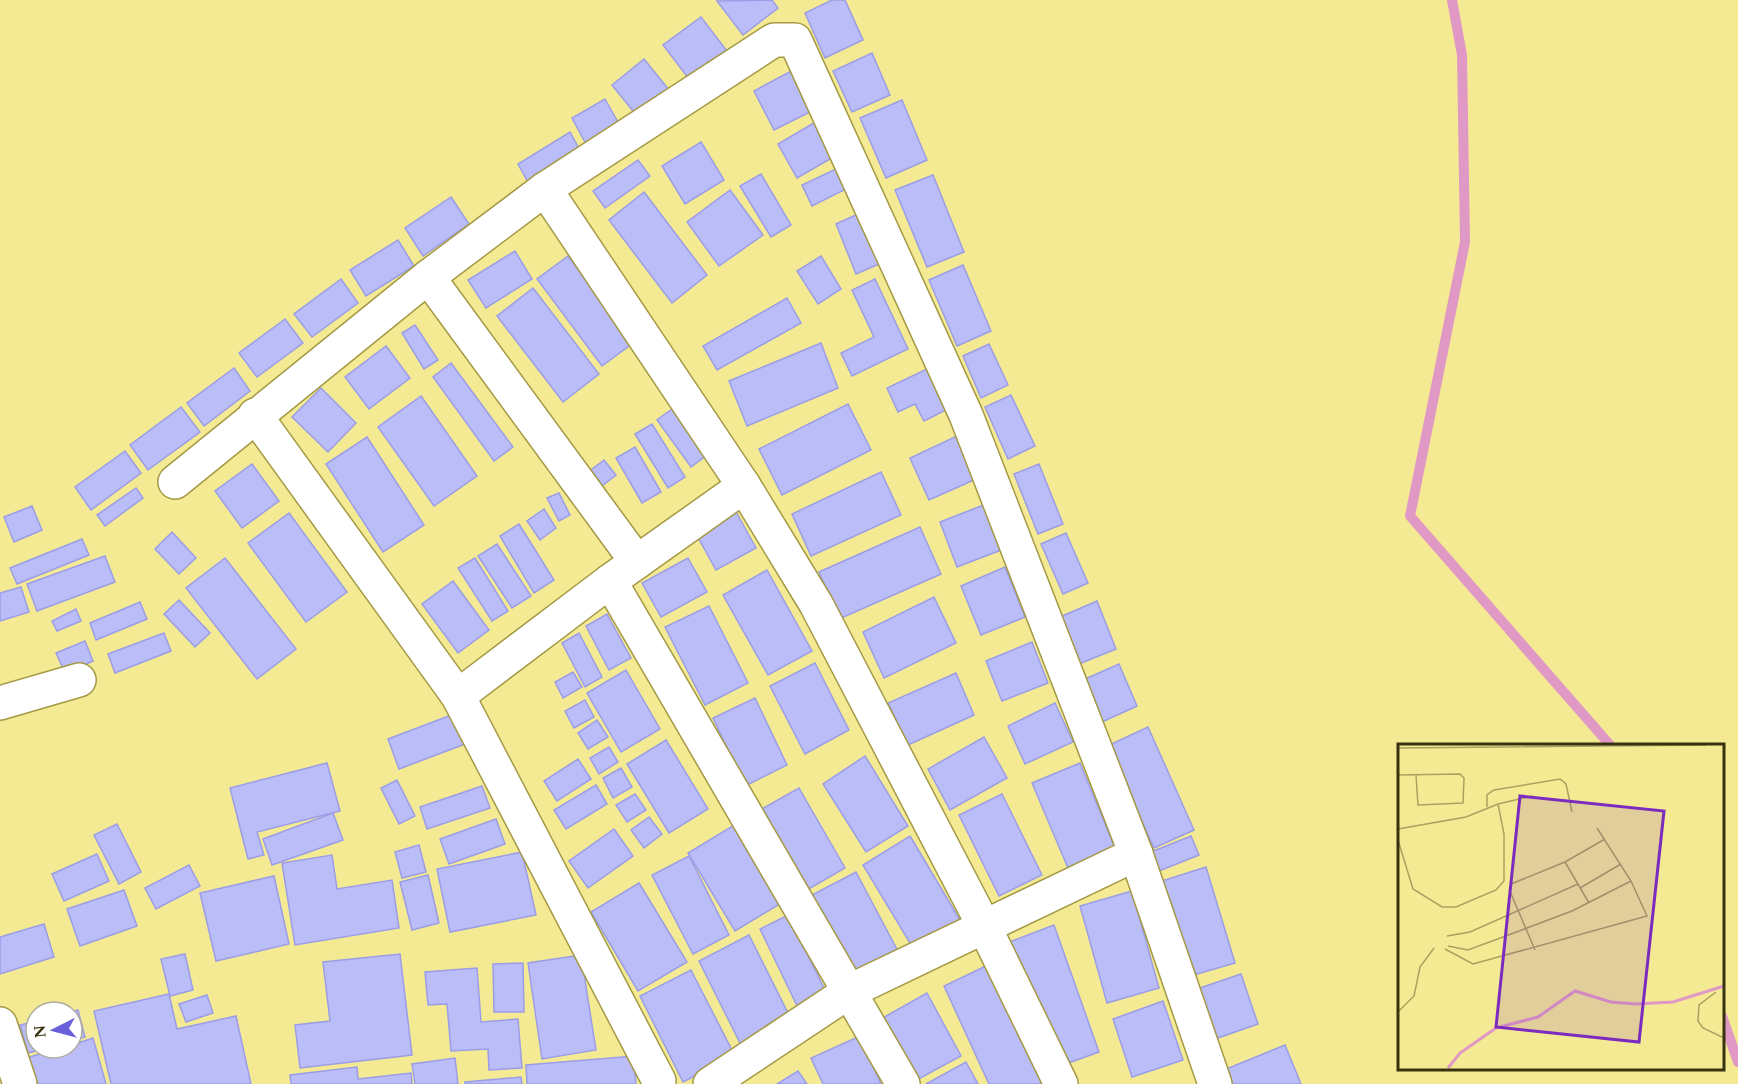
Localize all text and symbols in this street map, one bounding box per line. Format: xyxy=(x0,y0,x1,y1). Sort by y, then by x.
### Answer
inset map xyxy=(1398,744,1723,1069)
north arrow xyxy=(24,1000,84,1060)
text: N xyxy=(27,1024,53,1039)

